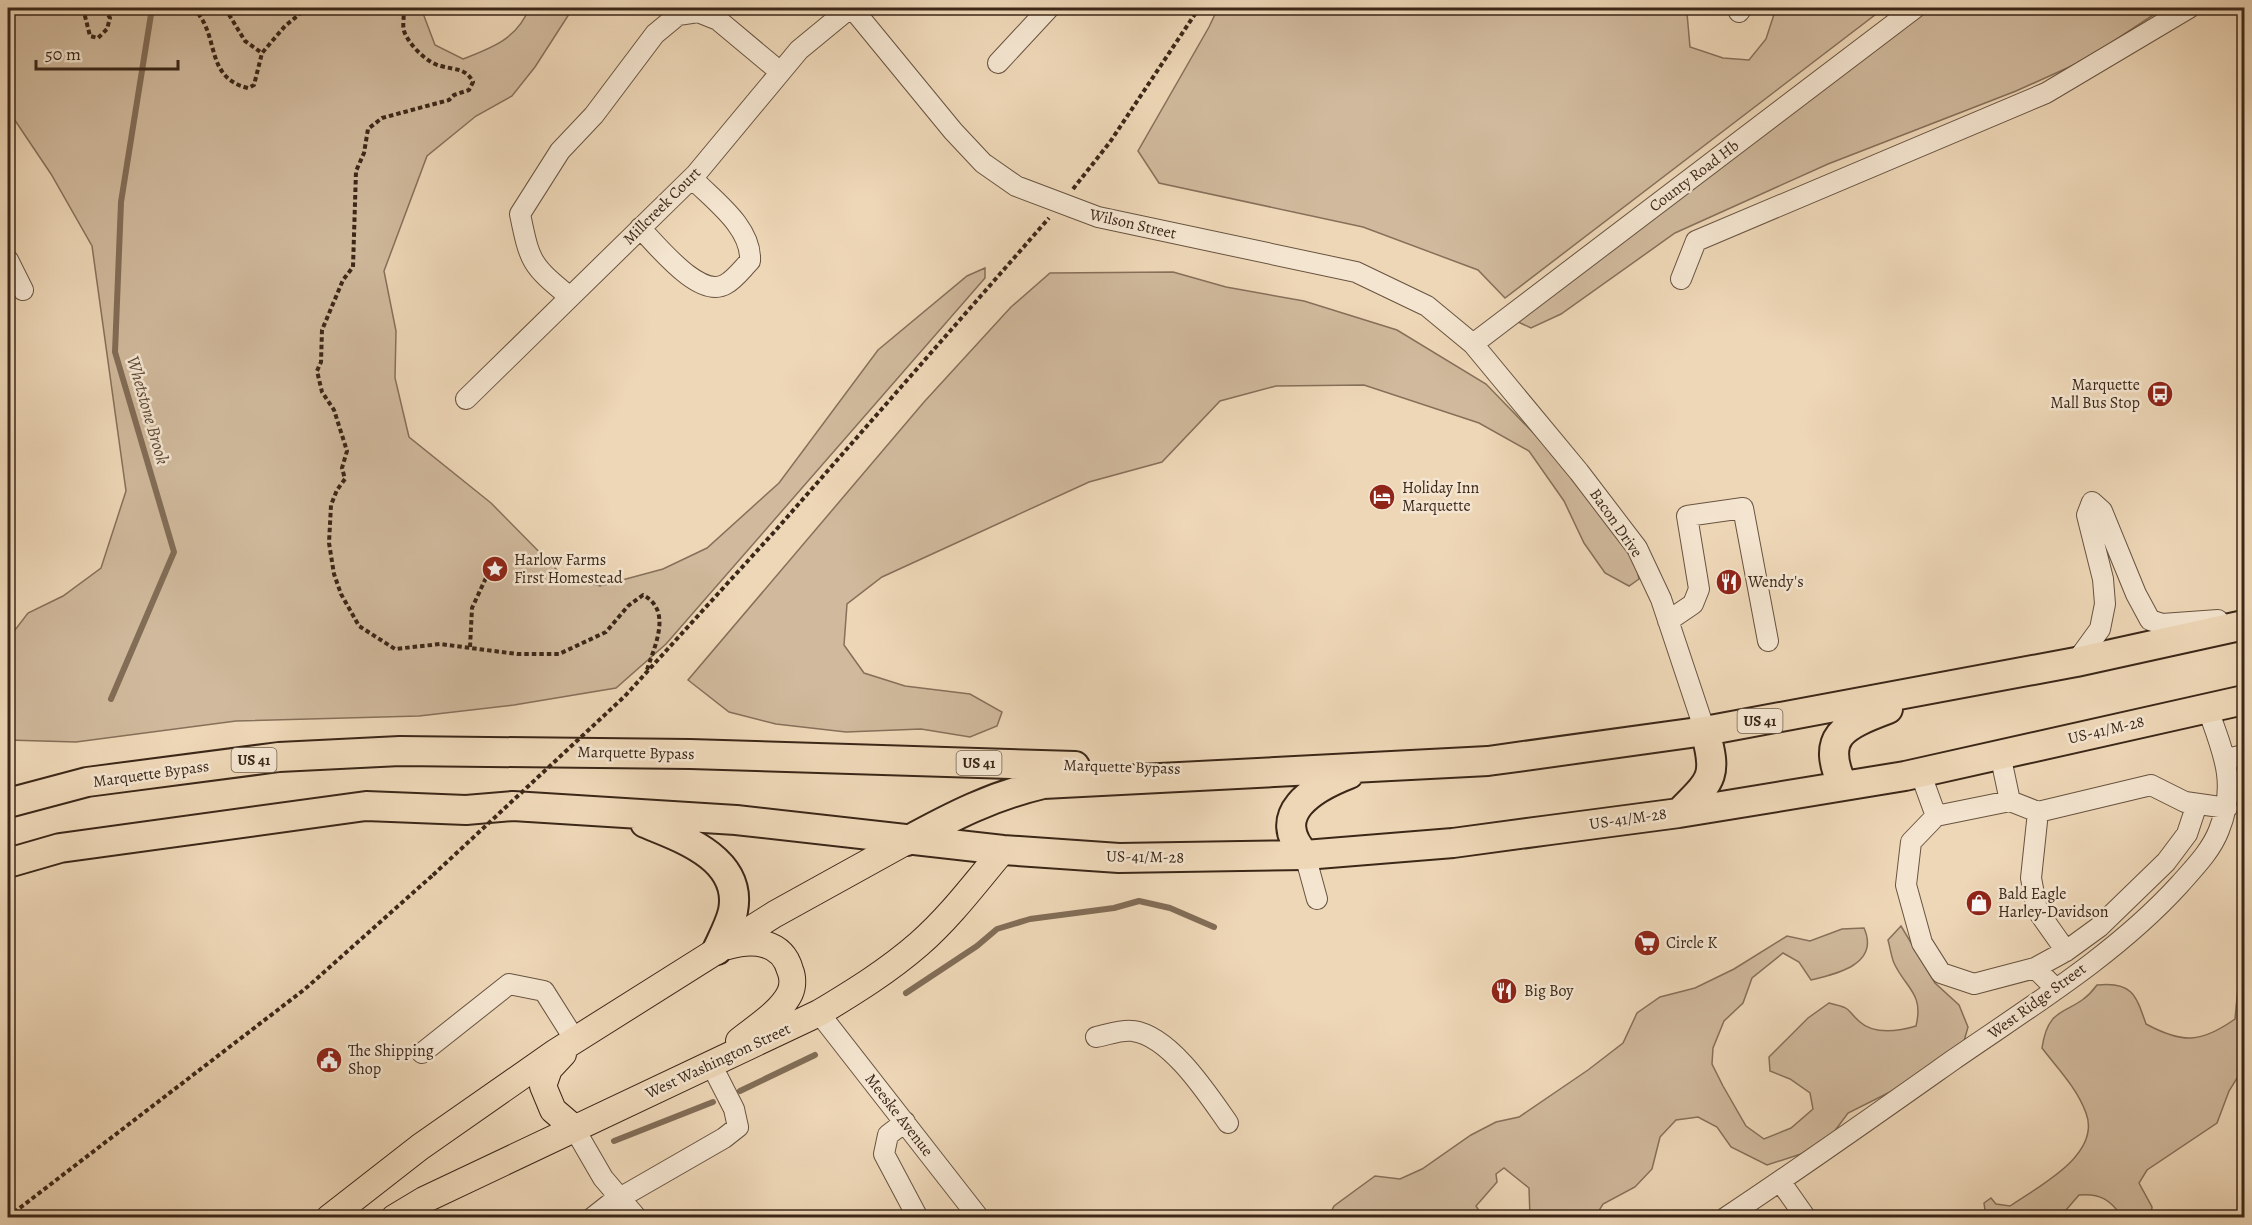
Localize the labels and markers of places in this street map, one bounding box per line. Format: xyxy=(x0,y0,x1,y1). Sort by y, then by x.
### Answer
place label: Marquette Mall Bus Stop xyxy=(2050,374,2140,414)
bus stop icon: Marquette Mall Bus Stop xyxy=(2145,379,2175,409)
place label: Holiday Inn Marquette xyxy=(1402,477,1480,517)
hotel icon: Holiday Inn Marquette xyxy=(1367,482,1397,512)
place label: Harlow Farms First Homestead xyxy=(514,549,623,589)
place icon: Harlow Farms First Homestead xyxy=(480,554,510,584)
restaurant icon: Wendy's xyxy=(1714,567,1744,597)
place label: Wendy's xyxy=(1747,571,1804,593)
place label: Bald Eagle Harley-Davidson xyxy=(1998,883,2109,923)
shop icon: Bald Eagle Harley-Davidson xyxy=(1964,888,1994,918)
supermarket icon: Circle K xyxy=(1632,928,1662,958)
place label: Circle K xyxy=(1666,932,1717,954)
restaurant icon: Big Boy xyxy=(1489,976,1519,1006)
place label: Big Boy xyxy=(1524,980,1574,1002)
place label: The Shipping Shop xyxy=(348,1040,434,1080)
public building icon: The Shipping Shop xyxy=(314,1045,344,1075)

